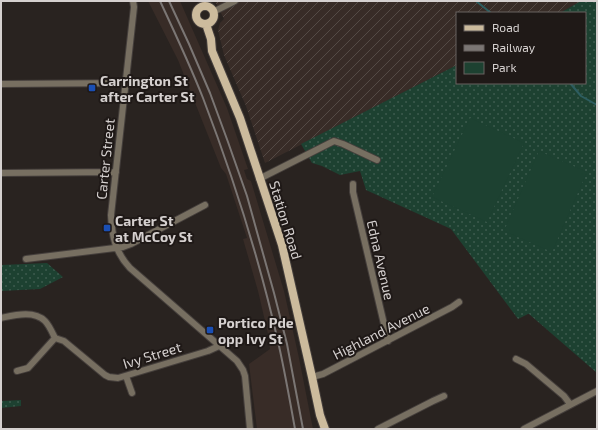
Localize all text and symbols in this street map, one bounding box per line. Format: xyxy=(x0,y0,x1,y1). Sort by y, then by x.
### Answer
legend xyxy=(456,12,586,84)
text: Road xyxy=(492,20,520,34)
text: Railway xyxy=(492,40,536,54)
text: Park xyxy=(492,60,517,74)
place label: Carrington St after Carter St xyxy=(100,72,195,105)
marker: Carrington St after Carter St xyxy=(87,83,97,93)
street label: Carter Street xyxy=(92,118,118,200)
street label: Station Road xyxy=(266,179,306,261)
place label: Carter St at McCoy St xyxy=(115,212,193,245)
street label: Edna Avenue xyxy=(364,218,398,302)
marker: Carter St at McCoy St xyxy=(102,223,112,233)
street label: Highland Avenue xyxy=(330,299,432,363)
place label: Portico Pde opp Ivy St xyxy=(218,314,294,347)
marker: Portico Pde opp Ivy St xyxy=(205,325,215,335)
street label: Ivy Street xyxy=(121,338,183,372)

